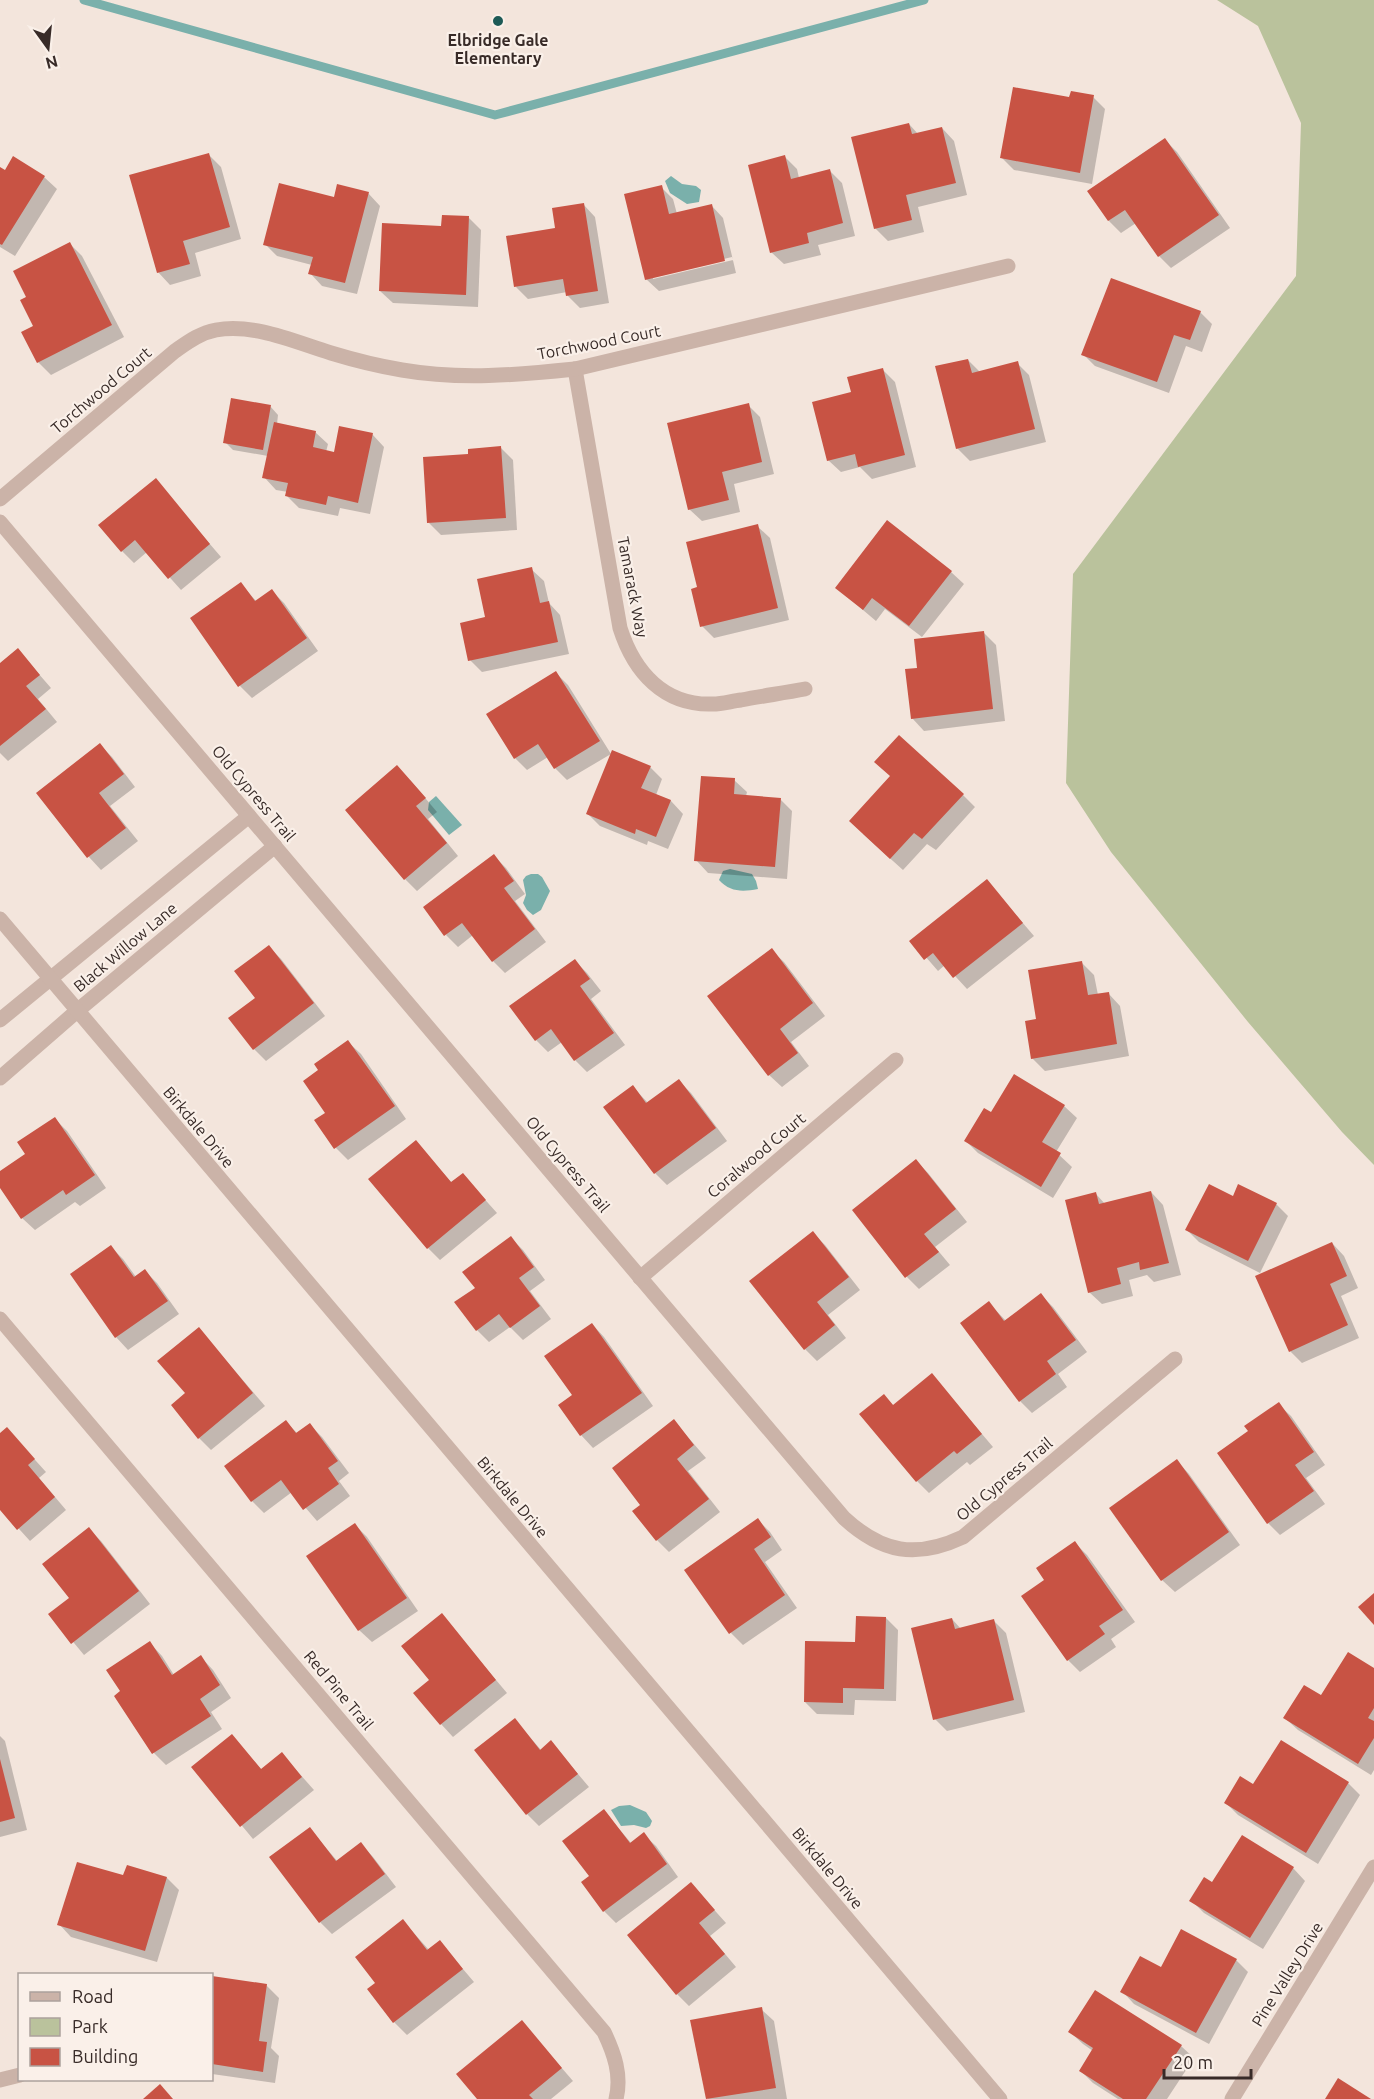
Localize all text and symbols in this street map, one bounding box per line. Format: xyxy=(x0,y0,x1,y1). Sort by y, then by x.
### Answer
marker: Elbridge Gale Elementary xyxy=(491,14,505,28)
north arrow xyxy=(18,18,78,78)
place label: Elbridge Gale Elementary xyxy=(448,31,548,67)
text: N xyxy=(44,52,60,73)
street label: Torchwood Court xyxy=(536,321,663,363)
street label: Torchwood Court xyxy=(47,343,155,437)
street label: Tamarack Way xyxy=(614,535,652,639)
street label: Old Cypress Trail xyxy=(209,741,299,845)
street label: Black Willow Lane xyxy=(70,899,180,995)
street label: Birkdale Drive xyxy=(160,1083,238,1171)
street label: Coralwood Court xyxy=(703,1108,809,1201)
street label: Old Cypress Trail xyxy=(523,1112,613,1216)
street label: Old Cypress Trail xyxy=(952,1434,1056,1524)
street label: Birkdale Drive xyxy=(474,1453,552,1541)
street label: Red Pine Trail xyxy=(301,1647,377,1733)
street label: Birkdale Drive xyxy=(789,1824,867,1912)
street label: Pine Valley Drive xyxy=(1248,1919,1326,2029)
legend xyxy=(18,1973,213,2081)
text: Road xyxy=(72,1986,114,2006)
text: Park xyxy=(72,2016,108,2036)
scale bar xyxy=(1164,2042,1251,2080)
text: Building xyxy=(72,2046,138,2066)
text: 20 m xyxy=(1173,2052,1213,2072)

